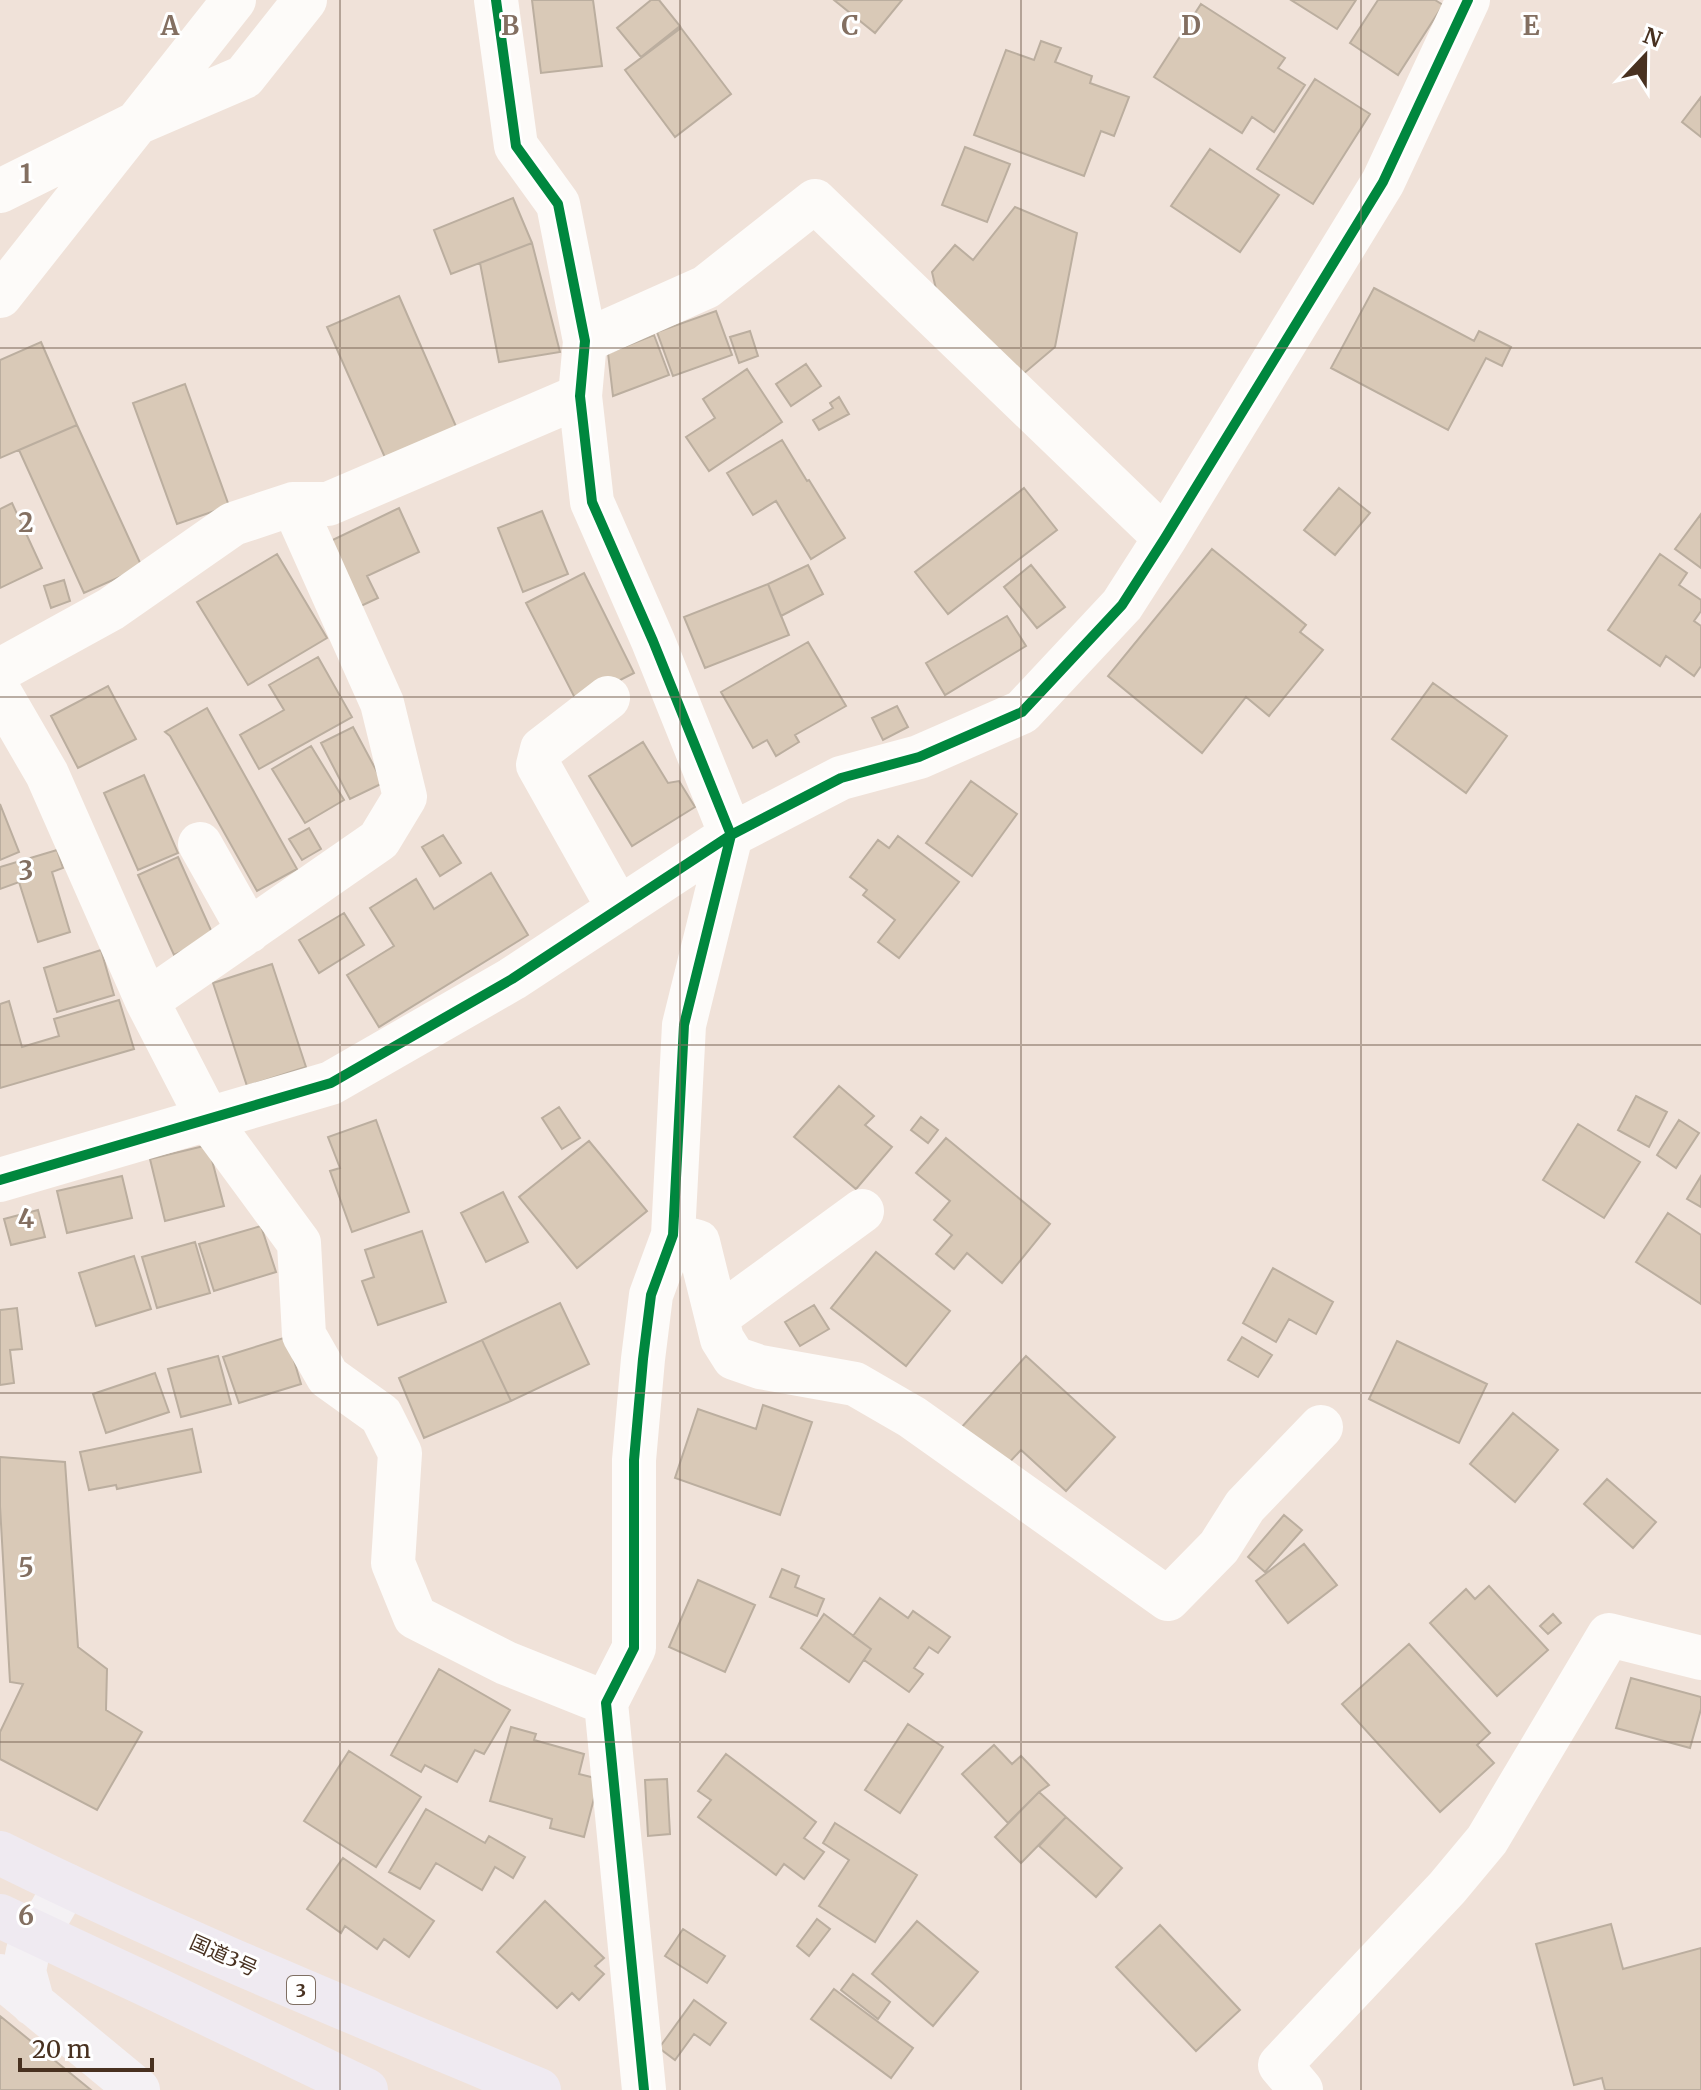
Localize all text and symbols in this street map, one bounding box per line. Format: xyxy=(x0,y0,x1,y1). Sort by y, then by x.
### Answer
text: A xyxy=(160,9,180,42)
text: B xyxy=(501,9,519,42)
text: C xyxy=(841,9,859,42)
text: D xyxy=(1181,9,1201,42)
text: E xyxy=(1523,9,1540,42)
north arrow xyxy=(1605,16,1685,96)
text: N xyxy=(1639,21,1666,54)
text: 1 xyxy=(20,157,32,190)
text: 2 xyxy=(18,506,34,539)
text: 3 xyxy=(19,854,33,887)
text: 4 xyxy=(18,1202,35,1235)
text: 5 xyxy=(18,1551,34,1584)
text: 6 xyxy=(18,1899,34,1932)
street label: 国道3号 xyxy=(186,1929,262,1981)
road number: 3 xyxy=(287,1976,315,2004)
scale bar xyxy=(20,2022,152,2072)
text: 20 m xyxy=(32,2034,91,2065)

